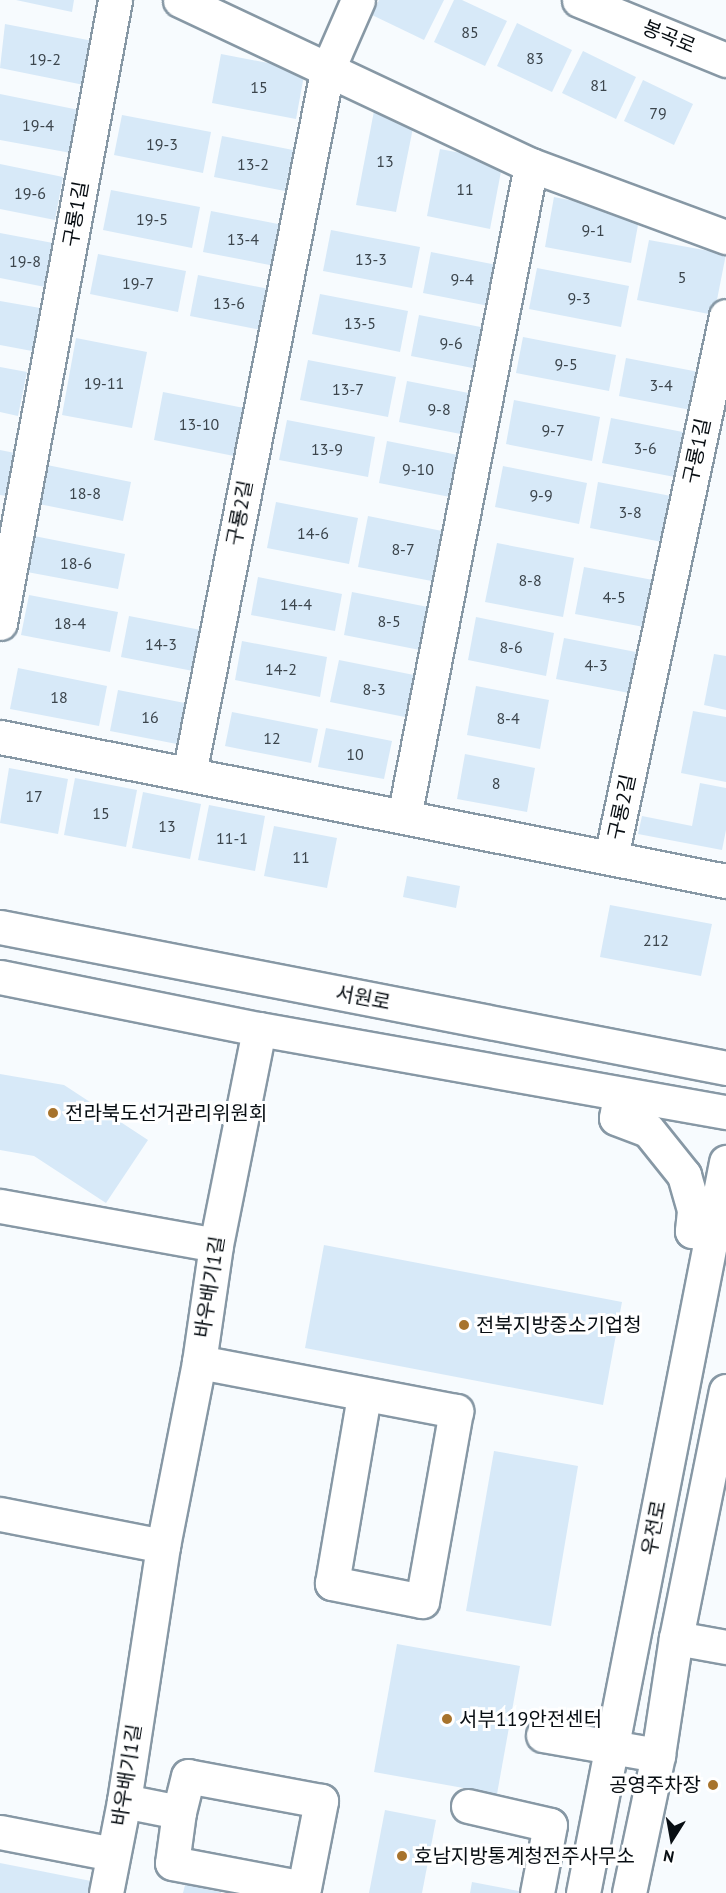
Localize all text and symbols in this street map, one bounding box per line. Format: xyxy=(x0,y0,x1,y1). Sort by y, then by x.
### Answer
street label: 봉곡로 xyxy=(639,16,699,58)
house number: 85 xyxy=(461,22,479,42)
house number: 83 xyxy=(526,48,544,68)
house number: 19-2 xyxy=(29,49,61,69)
house number: 81 xyxy=(590,75,608,95)
house number: 15 xyxy=(250,77,268,97)
house number: 79 xyxy=(649,103,667,123)
house number: 19-4 xyxy=(22,115,54,135)
house number: 19-3 xyxy=(146,134,178,154)
house number: 13 xyxy=(376,151,394,171)
house number: 13-2 xyxy=(237,154,269,174)
street label: 구룡1길 xyxy=(58,179,94,249)
house number: 11 xyxy=(456,179,474,199)
house number: 19-6 xyxy=(14,183,46,203)
house number: 19-5 xyxy=(136,209,168,229)
house number: 9-1 xyxy=(581,220,605,240)
house number: 13-4 xyxy=(227,229,259,249)
house number: 13-3 xyxy=(355,249,387,269)
house number: 19-8 xyxy=(9,251,41,271)
house number: 5 xyxy=(678,267,686,287)
house number: 9-4 xyxy=(450,269,474,289)
house number: 19-7 xyxy=(122,273,154,293)
house number: 9-3 xyxy=(567,288,591,308)
house number: 13-6 xyxy=(213,293,245,313)
house number: 13-5 xyxy=(344,313,376,333)
house number: 9-6 xyxy=(439,333,463,353)
house number: 9-5 xyxy=(554,354,578,374)
house number: 19-11 xyxy=(84,373,124,393)
house number: 3-4 xyxy=(649,375,673,395)
house number: 13-7 xyxy=(332,379,364,399)
house number: 9-8 xyxy=(427,399,451,419)
house number: 13-10 xyxy=(179,414,219,434)
street label: 구룡1길 xyxy=(678,416,716,486)
house number: 9-7 xyxy=(541,420,565,440)
house number: 3-6 xyxy=(633,438,657,458)
house number: 13-9 xyxy=(311,439,343,459)
house number: 9-10 xyxy=(402,459,434,479)
street label: 구룡2길 xyxy=(222,478,258,548)
house number: 18-8 xyxy=(69,483,101,503)
house number: 9-9 xyxy=(529,485,553,505)
house number: 3-8 xyxy=(618,502,642,522)
house number: 14-6 xyxy=(297,523,329,543)
house number: 8-7 xyxy=(391,539,415,559)
house number: 18-6 xyxy=(60,553,92,573)
house number: 8-8 xyxy=(518,570,542,590)
house number: 4-5 xyxy=(602,587,626,607)
house number: 14-4 xyxy=(280,594,312,614)
house number: 8-5 xyxy=(377,611,401,631)
house number: 18-4 xyxy=(54,613,86,633)
house number: 14-3 xyxy=(145,634,177,654)
house number: 8-6 xyxy=(499,637,523,657)
house number: 4-3 xyxy=(584,655,608,675)
house number: 14-2 xyxy=(265,659,297,679)
house number: 8-3 xyxy=(362,679,386,699)
house number: 18 xyxy=(50,687,68,707)
house number: 16 xyxy=(141,707,159,727)
house number: 8-4 xyxy=(496,708,520,728)
house number: 12 xyxy=(263,728,281,748)
house number: 10 xyxy=(346,744,364,764)
street label: 구룡2길 xyxy=(603,772,641,842)
house number: 8 xyxy=(492,773,500,793)
house number: 17 xyxy=(25,786,43,806)
house number: 15 xyxy=(92,803,110,823)
house number: 13 xyxy=(158,816,176,836)
house number: 11-1 xyxy=(216,828,248,848)
house number: 11 xyxy=(292,847,310,867)
house number: 212 xyxy=(643,930,669,950)
street label: 서원로 xyxy=(334,981,392,1015)
place label: 전라북도선거관리위원회 xyxy=(65,1101,267,1125)
marker: 전라북도선거관리위원회 xyxy=(46,1106,60,1120)
street label: 바우배기1길 xyxy=(190,1234,230,1340)
place label: 전북지방중소기업청 xyxy=(476,1313,642,1337)
marker: 전북지방중소기업청 xyxy=(457,1318,471,1332)
street label: 우전로 xyxy=(637,1499,671,1557)
place label: 서부119안전센터 xyxy=(459,1707,602,1731)
marker: 서부119안전센터 xyxy=(440,1712,454,1726)
street label: 바우배기1길 xyxy=(107,1722,147,1828)
place label: 공영주차장 xyxy=(609,1773,701,1797)
marker: 공영주차장 xyxy=(706,1778,720,1792)
north arrow xyxy=(642,1809,702,1869)
place label: 호남지방통계청전주사무소 xyxy=(414,1844,635,1868)
text: N xyxy=(662,1846,676,1867)
marker: 호남지방통계청전주사무소 xyxy=(395,1849,409,1863)

